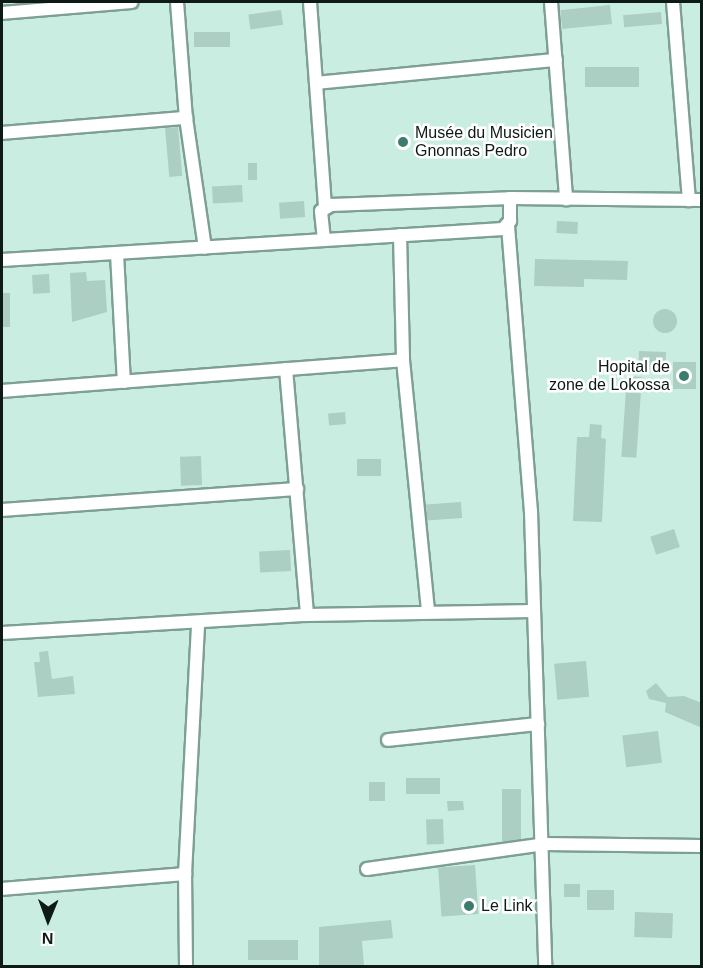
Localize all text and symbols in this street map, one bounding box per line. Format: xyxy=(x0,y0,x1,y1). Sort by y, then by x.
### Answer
place label: Musée du Musicien Gnonnas Pedro xyxy=(415,123,553,161)
marker: Musée du Musicien Gnonnas Pedro xyxy=(396,135,410,149)
place label: Hopital de zone de Lokossa xyxy=(549,357,670,395)
marker: Hopital de zone de Lokossa xyxy=(675,367,693,385)
north arrow xyxy=(18,890,78,950)
place label: Le Link xyxy=(481,896,533,916)
marker: Le Link xyxy=(462,899,476,913)
text: N xyxy=(42,930,54,947)

